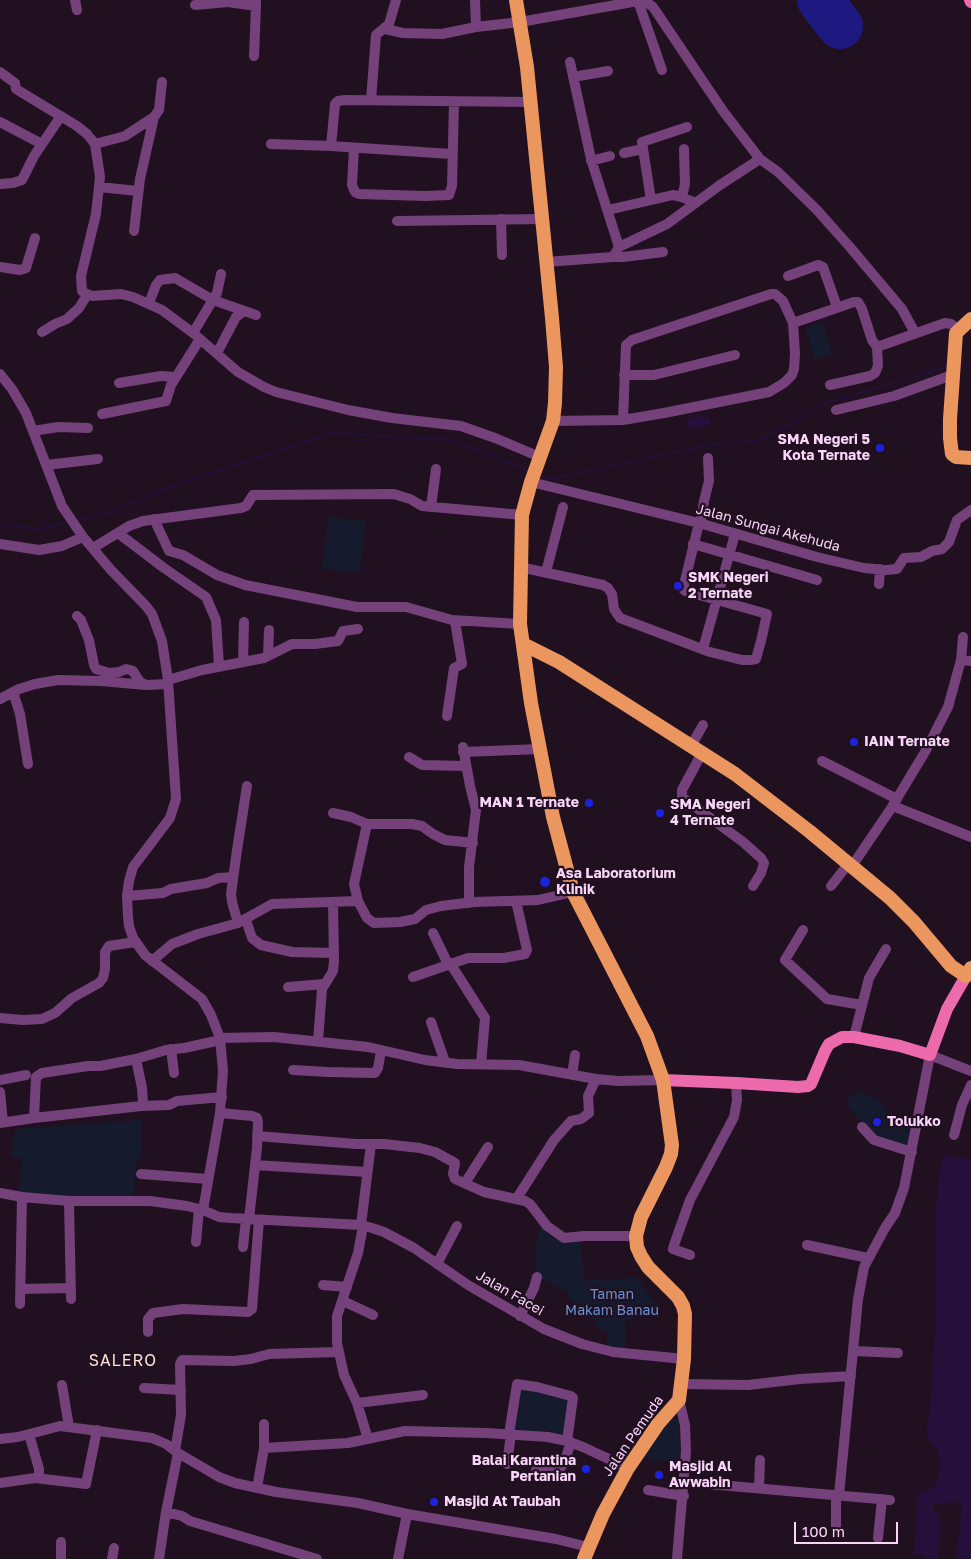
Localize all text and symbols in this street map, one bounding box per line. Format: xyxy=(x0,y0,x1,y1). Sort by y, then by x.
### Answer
place label: SMA Negeri 5 Kota Ternate xyxy=(778,432,870,464)
marker: SMA Negeri 5 Kota Ternate xyxy=(874,442,886,454)
street label: Jalan Sungai Akehuda xyxy=(694,501,842,555)
place label: SMK Negeri 2 Ternate xyxy=(688,570,769,602)
marker: SMK Negeri 2 Ternate xyxy=(672,580,684,592)
place label: IAIN Ternate xyxy=(864,734,950,750)
marker: IAIN Ternate xyxy=(848,736,860,748)
place label: MAN 1 Ternate xyxy=(480,795,579,811)
marker: MAN 1 Ternate xyxy=(583,797,595,809)
place label: SMA Negeri 4 Ternate xyxy=(670,797,750,830)
marker: SMA Negeri 4 Ternate xyxy=(654,807,666,819)
place label: Asa Laboratorium Klinik xyxy=(556,866,676,899)
marker: Asa Laboratorium Klinik xyxy=(538,875,552,889)
place label: Tolukko xyxy=(887,1114,941,1130)
marker: Tolukko xyxy=(871,1116,883,1128)
street label: Jalan Facei xyxy=(473,1267,547,1319)
park label: Taman Makam Banau xyxy=(565,1287,659,1320)
district label: SALERO xyxy=(88,1351,158,1371)
street label: Jalan Pemuda xyxy=(599,1392,667,1480)
place label: Balai Karantina Pertanian xyxy=(472,1453,576,1485)
place label: Masjid Al Awwabin xyxy=(669,1459,732,1491)
marker: Balai Karantina Pertanian xyxy=(580,1463,592,1475)
marker: Masjid Al Awwabin xyxy=(653,1469,665,1481)
place label: Masjid At Taubah xyxy=(444,1494,560,1510)
marker: Masjid At Taubah xyxy=(428,1496,440,1508)
scale bar xyxy=(796,1512,900,1544)
text: 100 m xyxy=(802,1522,845,1540)

